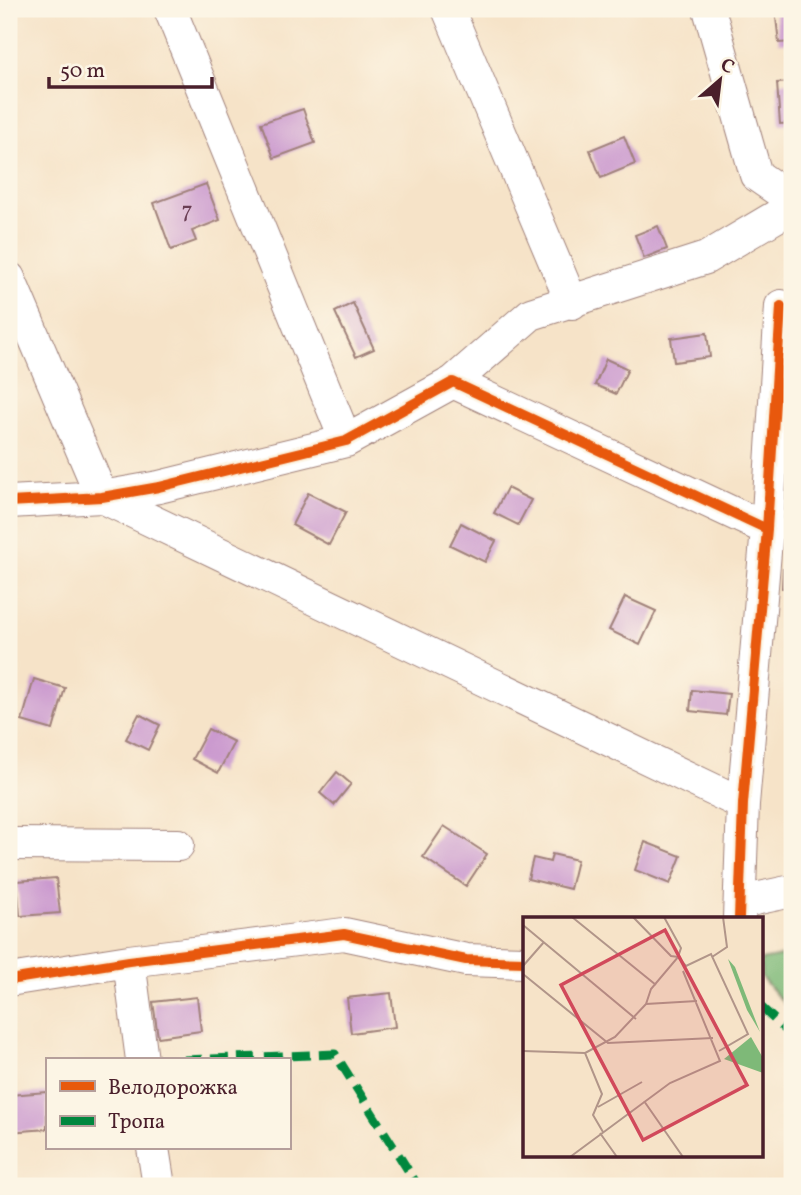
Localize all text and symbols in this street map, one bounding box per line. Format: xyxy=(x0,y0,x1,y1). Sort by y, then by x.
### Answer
scale bar xyxy=(49,46,212,90)
north arrow xyxy=(686,46,756,116)
text: С xyxy=(716,52,739,81)
text: 50 m xyxy=(60,57,105,86)
house number: 7 xyxy=(181,196,193,228)
inset map xyxy=(523,917,762,1156)
legend xyxy=(46,1058,290,1150)
text: Велодорожка xyxy=(108,1074,238,1103)
text: Тропа xyxy=(108,1108,165,1137)

